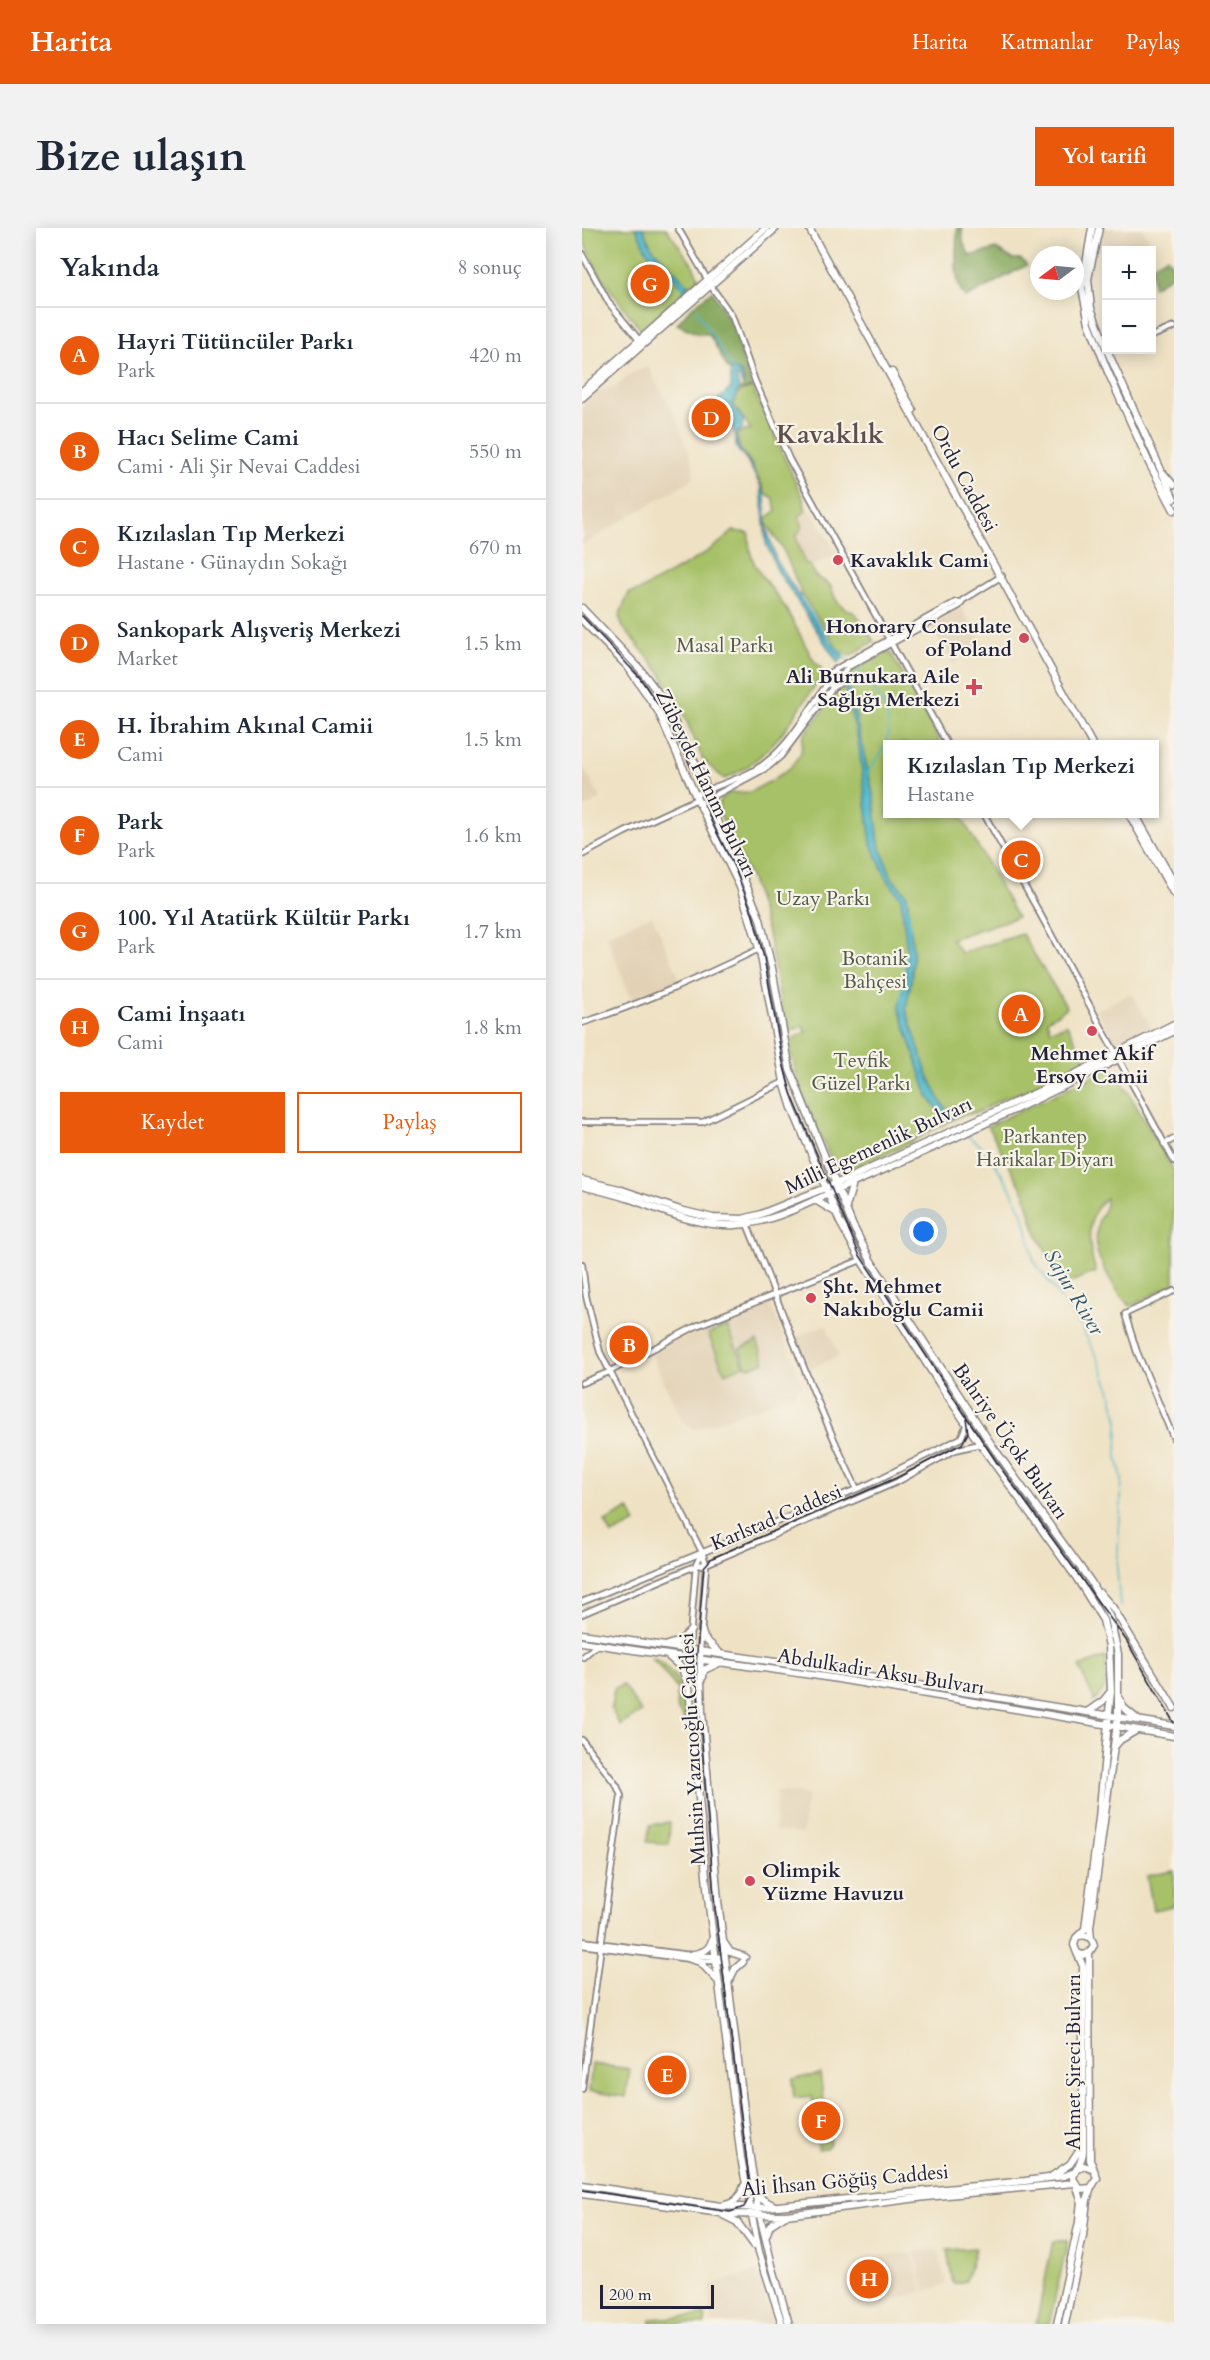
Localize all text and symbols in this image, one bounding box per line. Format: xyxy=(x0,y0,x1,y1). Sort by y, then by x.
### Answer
text: Harita xyxy=(30,23,113,61)
text: Harita xyxy=(912,28,968,57)
text: Katmanlar xyxy=(1001,28,1093,57)
text: Paylaş xyxy=(1126,28,1180,57)
button: Yol tarifi xyxy=(1035,127,1174,186)
text: Bize ulaşın xyxy=(36,128,246,185)
north arrow xyxy=(1030,246,1084,300)
map controls xyxy=(1102,246,1156,354)
button: + xyxy=(1102,246,1156,300)
text: Yakında xyxy=(60,250,160,285)
text: 8 sonuç xyxy=(457,254,522,281)
pin: G xyxy=(630,262,670,306)
button: − xyxy=(1102,300,1156,354)
text: Hayri Tütüncüler Parkı xyxy=(117,327,353,357)
text: A xyxy=(72,342,87,369)
text: 420 m xyxy=(469,342,522,369)
text: Park xyxy=(117,357,155,384)
pin: D xyxy=(692,396,730,441)
district label: Kavaklık xyxy=(776,417,885,452)
street label: Ordu Caddesi xyxy=(925,420,1004,537)
text: Hacı Selime Cami xyxy=(117,423,299,453)
text: B xyxy=(72,438,87,465)
text: 550 m xyxy=(469,438,522,465)
text: Cami · Ali Şir Nevai Caddesi xyxy=(117,453,360,480)
text: Kızılaslan Tıp Merkezi xyxy=(117,519,345,549)
text: C xyxy=(72,534,87,561)
text: 670 m xyxy=(469,534,522,561)
place label: Kavaklık Cami xyxy=(850,547,989,574)
text: Hastane · Günaydın Sokağı xyxy=(117,549,348,576)
marker: Kavaklık Cami xyxy=(831,553,845,567)
place label: Honorary Consulate of Poland xyxy=(826,613,1013,663)
text: Sankopark Alışveriş Merkezi xyxy=(117,615,401,645)
text: D xyxy=(71,630,88,657)
text: 1.5 km xyxy=(463,630,522,657)
marker: Honorary Consulate of Poland xyxy=(1017,631,1031,645)
park label: Masal Parkı xyxy=(676,632,774,659)
text: Market xyxy=(117,645,178,672)
place label: Ali Burnukara Aile Sağlığı Merkezi xyxy=(786,663,960,713)
marker: Ali Burnukara Aile Sağlığı Merkezi xyxy=(965,678,983,696)
street label: Zübeyde Hanım Bulvarı xyxy=(649,684,764,882)
text: H. İbrahim Akınal Camii xyxy=(117,711,373,741)
text: E xyxy=(73,726,86,753)
text: 1.5 km xyxy=(463,726,522,753)
popup xyxy=(883,740,1159,818)
text: Cami xyxy=(117,741,163,768)
text: Kızılaslan Tıp Merkezi xyxy=(907,751,1135,781)
text: Hastane xyxy=(907,781,974,808)
text: Park xyxy=(117,807,163,837)
text: F xyxy=(74,822,85,849)
text: 1.6 km xyxy=(463,822,522,849)
text: Park xyxy=(117,837,155,864)
pin: C xyxy=(1002,838,1040,882)
park label: Uzay Parkı xyxy=(776,885,870,912)
text: 100. Yıl Atatürk Kültür Parkı xyxy=(117,903,410,933)
text: G xyxy=(71,918,88,945)
text: 1.7 km xyxy=(463,918,522,945)
text: Park xyxy=(117,933,155,960)
park label: Botanik Bahçesi xyxy=(841,945,909,995)
pin: A xyxy=(1002,992,1040,1036)
text: Cami İnşaatı xyxy=(117,999,245,1029)
text: H xyxy=(71,1014,88,1041)
text: 1.8 km xyxy=(463,1014,522,1041)
marker: Mehmet Akif Ersoy Camii xyxy=(1085,1024,1099,1038)
text: Cami xyxy=(117,1029,163,1056)
place label: Mehmet Akif Ersoy Camii xyxy=(1030,1040,1157,1090)
park label: Tevfik Güzel Parkı xyxy=(811,1047,911,1097)
street label: Milli Egemenlik Bulvarı xyxy=(780,1090,977,1201)
button: Kaydet xyxy=(60,1092,285,1153)
button: Paylaş xyxy=(297,1092,522,1153)
park label: Parkantep Harikalar Diyarı xyxy=(976,1123,1114,1173)
your location xyxy=(909,1217,938,1246)
water label: Sajur River xyxy=(1036,1244,1111,1342)
place label: Şht. Mehmet Nakıboğlu Camii xyxy=(823,1273,984,1323)
marker: Şht. Mehmet Nakıboğlu Camii xyxy=(804,1291,818,1305)
pin: B xyxy=(610,1322,648,1368)
street label: Bahriye Üçok Bulvarı xyxy=(947,1358,1075,1525)
street label: Karlstad Caddesi xyxy=(706,1477,846,1557)
street label: Muhsin Yazıcıoğlu Caddesi xyxy=(673,1632,712,1866)
street label: Abdulkadir Aksu Bulvarı xyxy=(775,1642,987,1701)
place label: Olimpik Yüzme Havuzu xyxy=(762,1857,905,1907)
marker: Olimpik Yüzme Havuzu xyxy=(743,1874,757,1888)
street label: Ahmet Şireci Bulvarı xyxy=(1060,1973,1087,2150)
pin: E xyxy=(648,2052,686,2098)
pin: F xyxy=(802,2098,840,2144)
street label: Ali İhsan Göğüş Caddesi xyxy=(740,2158,950,2203)
pin: H xyxy=(850,2256,888,2302)
scale bar xyxy=(600,2282,714,2310)
text: 200 m xyxy=(609,2284,651,2306)

